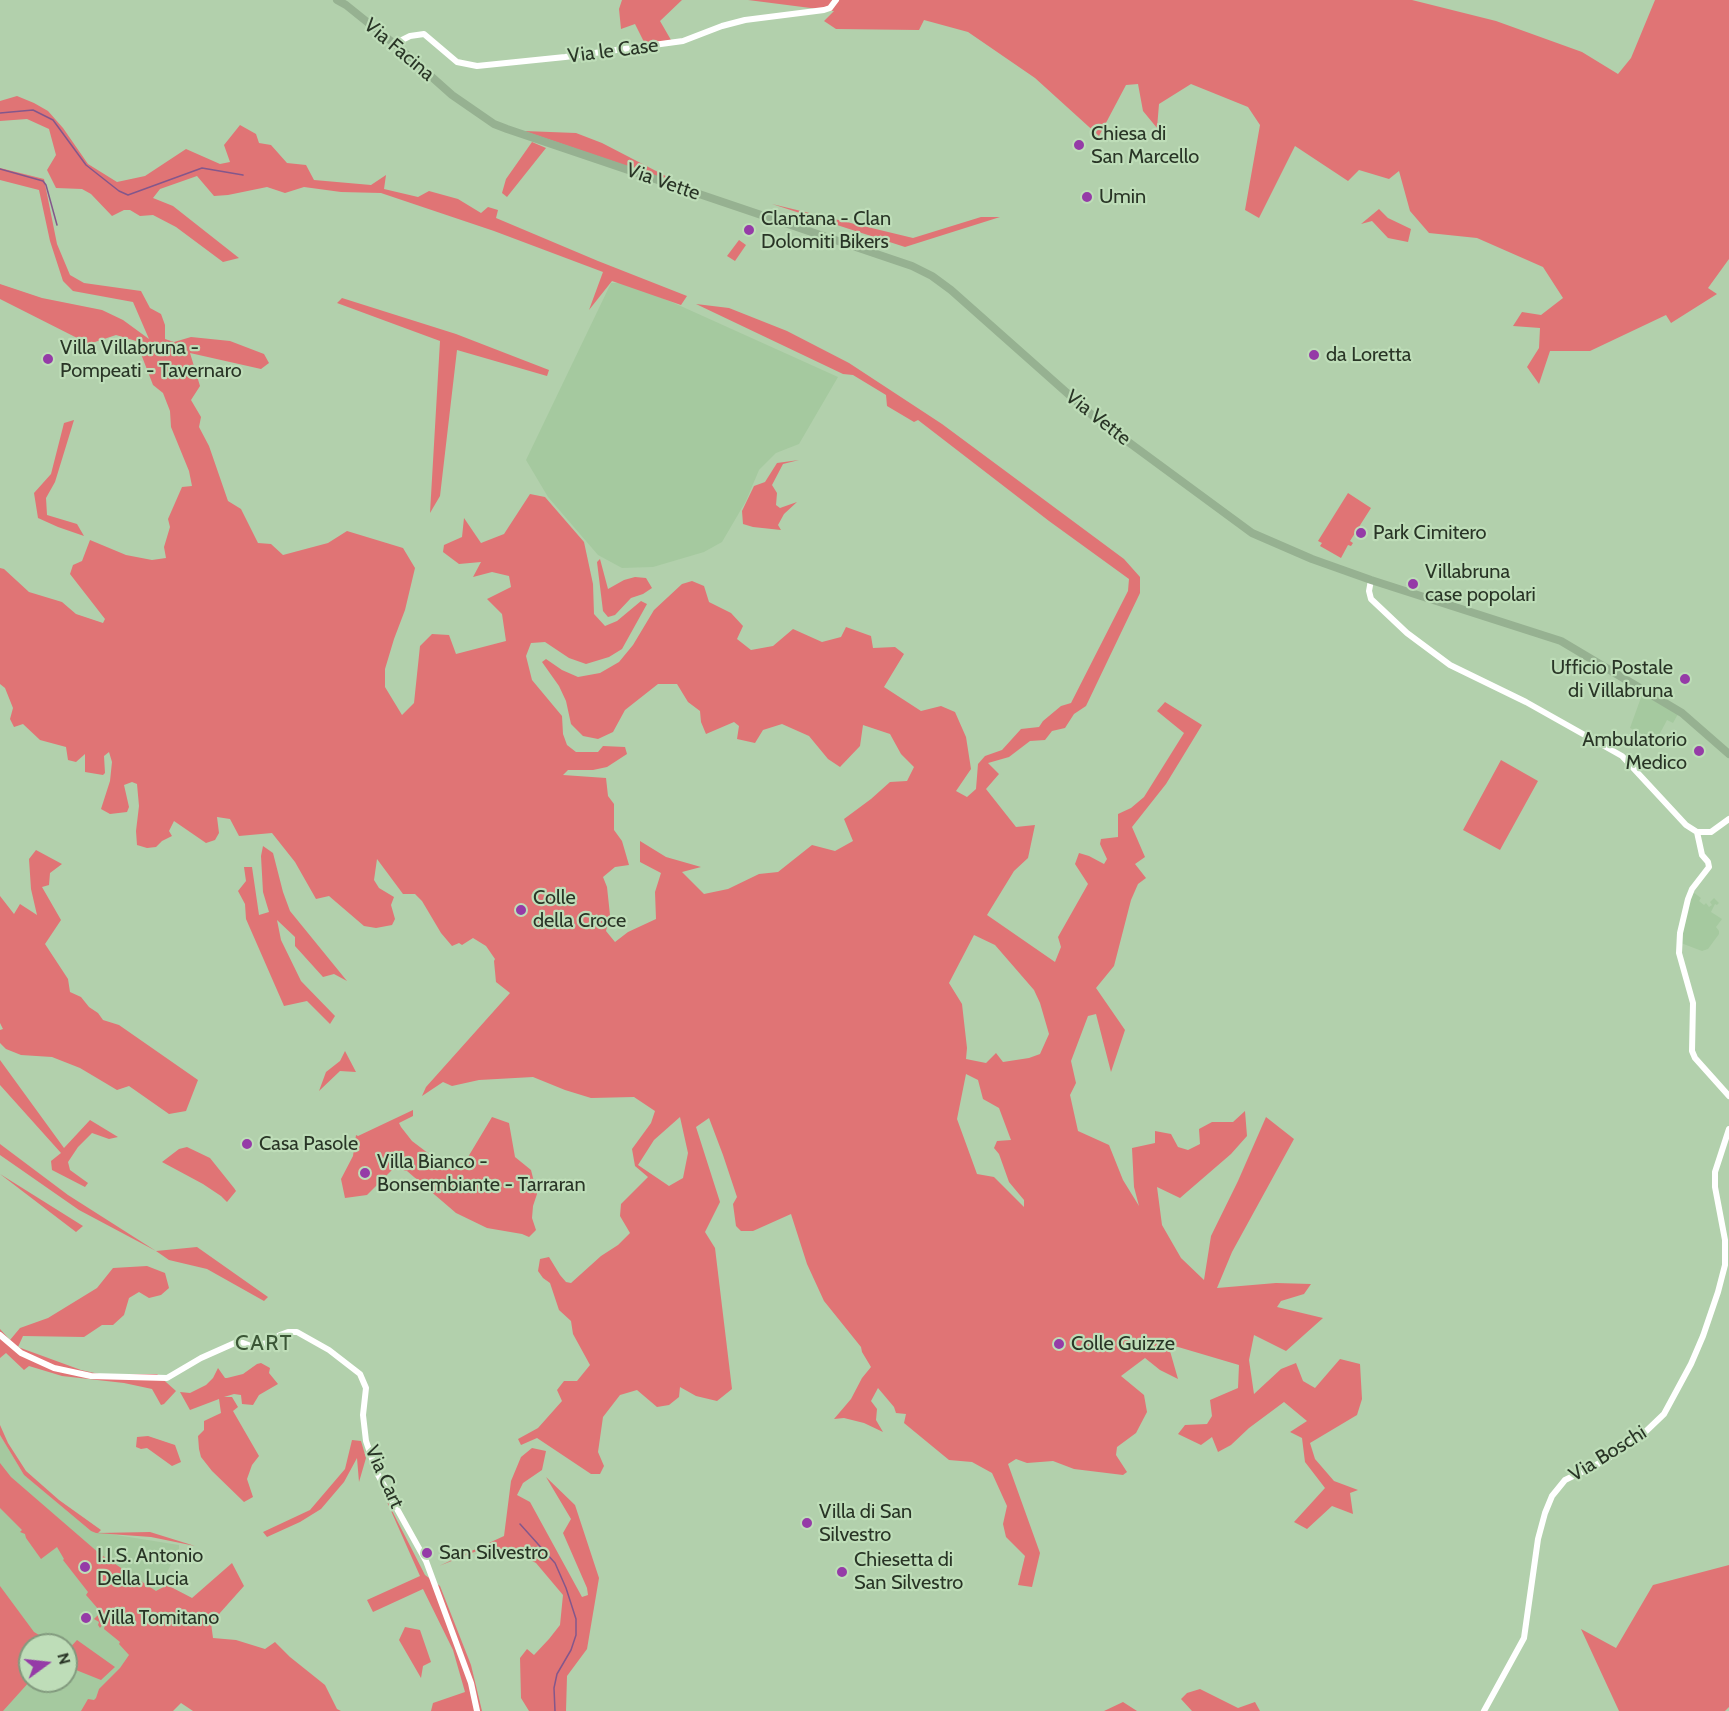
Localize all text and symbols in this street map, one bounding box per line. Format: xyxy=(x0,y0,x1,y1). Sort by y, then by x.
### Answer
street label: Via Facina xyxy=(359,14,439,86)
street label: Via le Case xyxy=(566,34,660,68)
place label: Chiesa di San Marcello xyxy=(1091,122,1199,169)
marker: Chiesa di San Marcello xyxy=(1072,138,1086,152)
street label: Via Vette xyxy=(623,158,703,206)
place label: Umin xyxy=(1099,185,1146,209)
marker: Umin xyxy=(1080,190,1094,204)
place label: Clantana - Clan Dolomiti Bikers xyxy=(761,207,891,254)
marker: Clantana - Clan Dolomiti Bikers xyxy=(742,223,756,237)
place label: Villa Villabruna - Pompeati - Tavernaro xyxy=(60,336,242,383)
place label: da Loretta xyxy=(1326,343,1411,367)
marker: da Loretta xyxy=(1307,348,1321,362)
marker: Villa Villabruna - Pompeati - Tavernaro xyxy=(41,352,55,366)
street label: Via Vette xyxy=(1061,385,1135,451)
place label: Park Cimitero xyxy=(1373,521,1486,545)
marker: Park Cimitero xyxy=(1354,526,1368,540)
place label: Villabruna case popolari xyxy=(1425,560,1536,607)
marker: Villabruna case popolari xyxy=(1406,577,1420,591)
place label: Ufficio Postale di Villabruna xyxy=(1551,656,1673,703)
marker: Ufficio Postale di Villabruna xyxy=(1678,672,1692,686)
place label: Ambulatorio Medico xyxy=(1582,728,1687,775)
marker: Ambulatorio Medico xyxy=(1692,744,1706,758)
place label: Colle della Croce xyxy=(533,886,626,933)
marker: Colle della Croce xyxy=(514,903,528,917)
place label: Casa Pasole xyxy=(259,1132,358,1156)
marker: Casa Pasole xyxy=(240,1137,254,1151)
place label: Villa Bianco - Bonsembiante - Tarraran xyxy=(377,1150,586,1197)
marker: Villa Bianco - Bonsembiante - Tarraran xyxy=(358,1166,372,1180)
district label: CART xyxy=(235,1331,293,1357)
place label: Colle Guizze xyxy=(1071,1332,1175,1356)
marker: Colle Guizze xyxy=(1052,1337,1066,1351)
street label: Via Boschi xyxy=(1565,1421,1651,1487)
street label: Via Cart xyxy=(360,1442,408,1512)
place label: Villa di San Silvestro xyxy=(819,1500,912,1547)
marker: Villa di San Silvestro xyxy=(800,1516,814,1530)
place label: San Silvestro xyxy=(439,1541,548,1565)
place label: I.I.S. Antonio Della Lucia xyxy=(97,1544,203,1591)
marker: San Silvestro xyxy=(420,1546,434,1560)
place label: Chiesetta di San Silvestro xyxy=(854,1548,963,1595)
marker: I.I.S. Antonio Della Lucia xyxy=(78,1560,92,1574)
marker: Chiesetta di San Silvestro xyxy=(835,1565,849,1579)
place label: Villa Tomitano xyxy=(98,1606,219,1630)
marker: Villa Tomitano xyxy=(79,1611,93,1625)
north arrow xyxy=(18,1633,78,1693)
text: N xyxy=(53,1651,75,1667)

